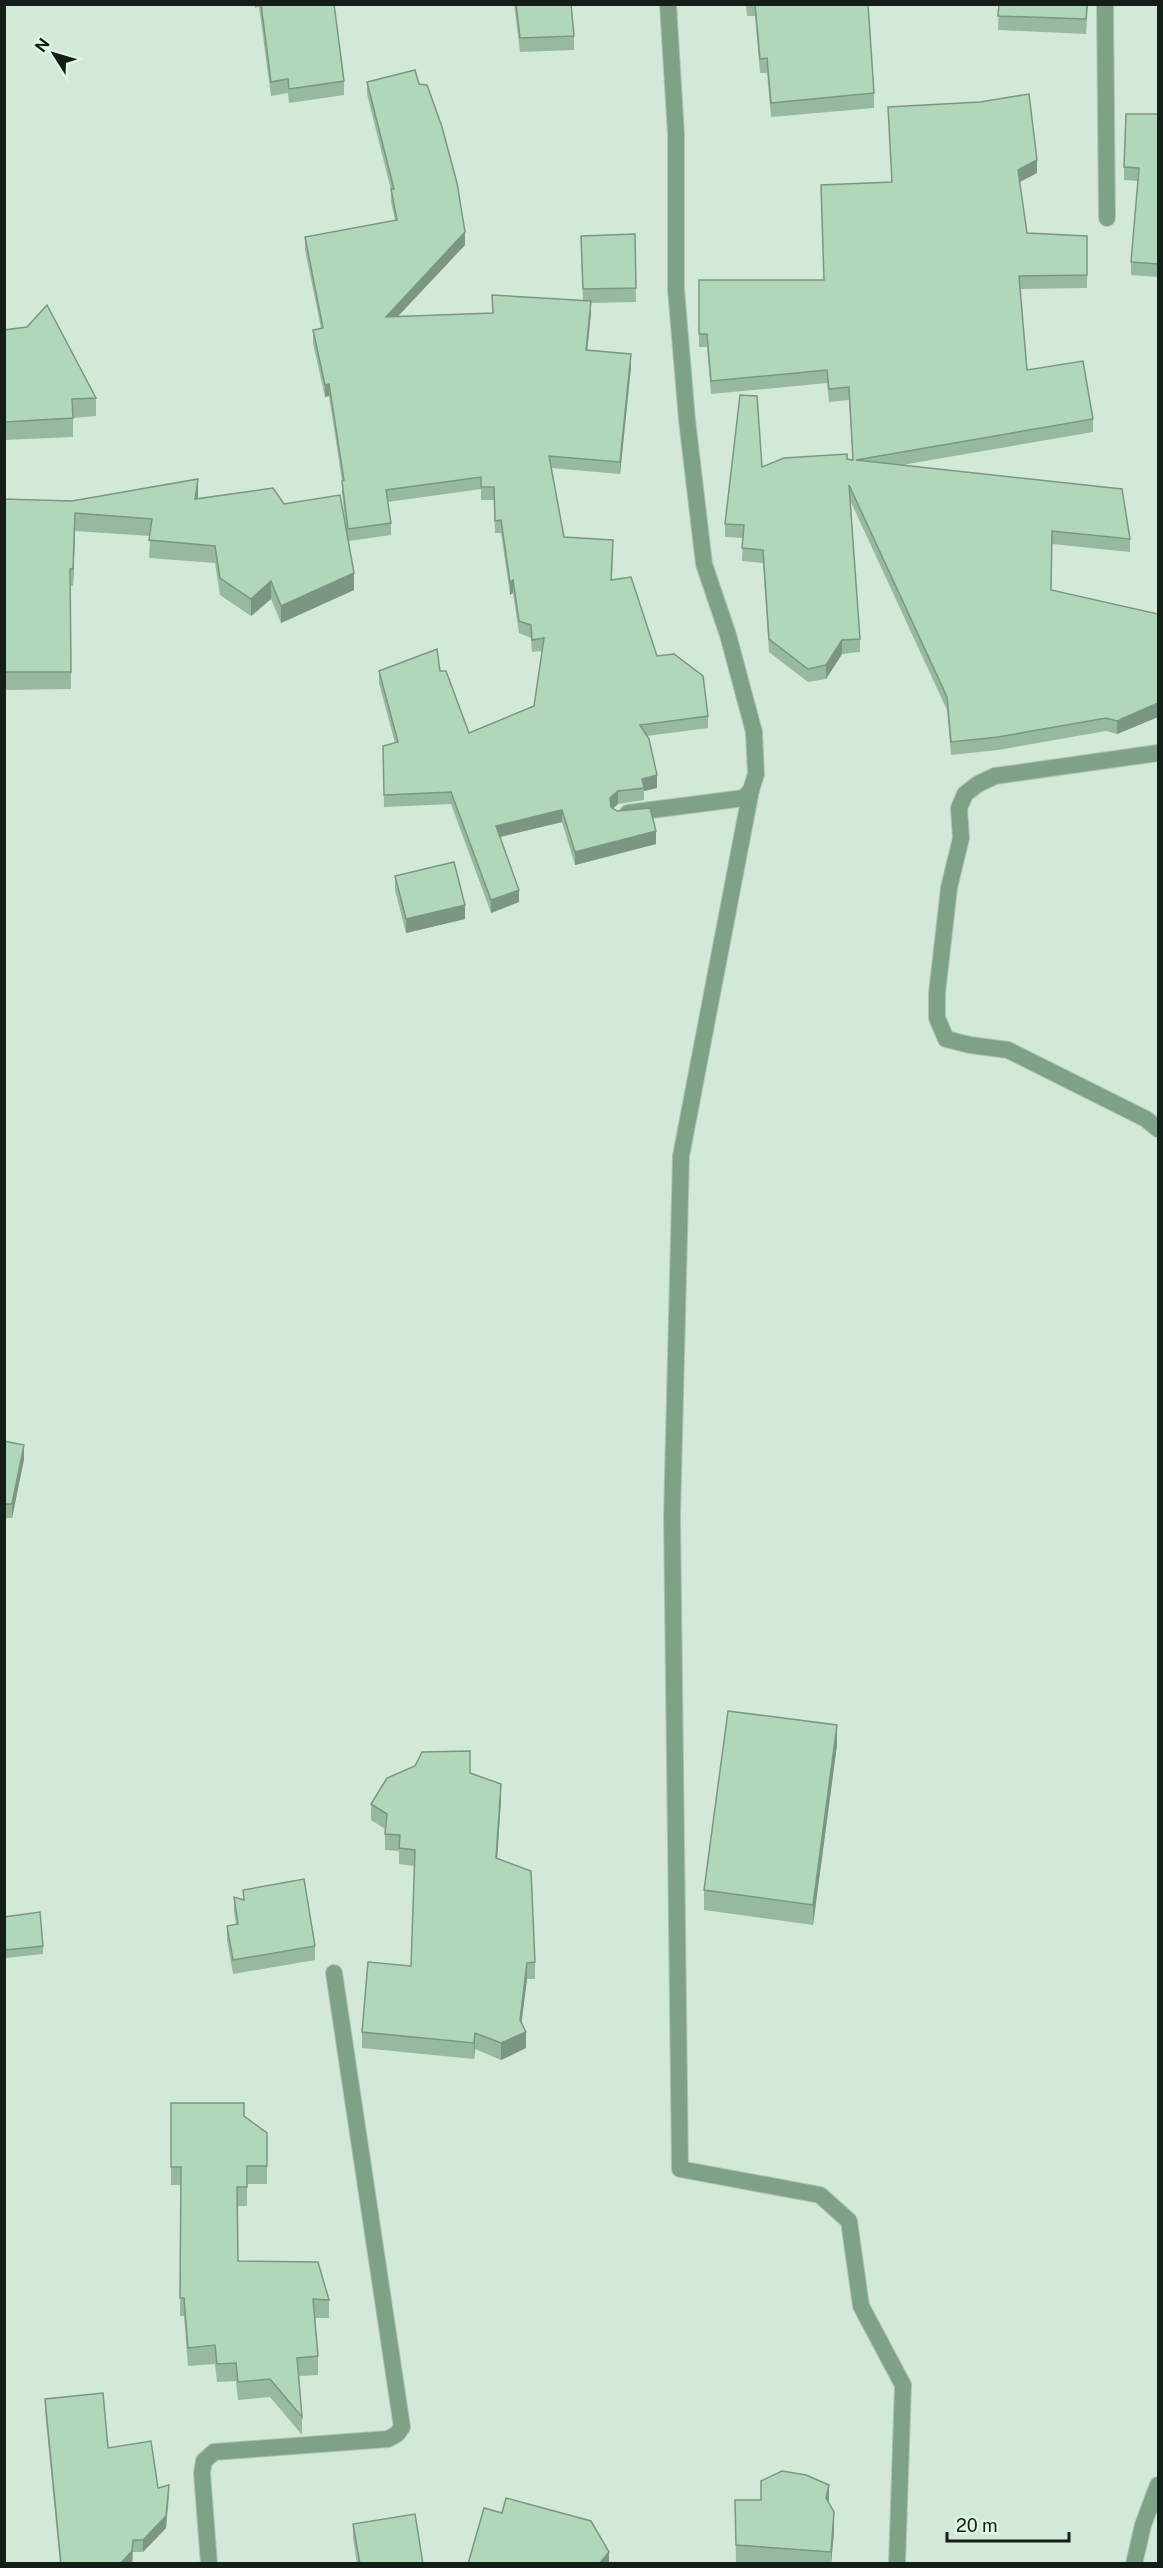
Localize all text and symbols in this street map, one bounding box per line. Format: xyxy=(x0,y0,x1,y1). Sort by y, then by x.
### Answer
north arrow xyxy=(24,24,84,84)
text: N xyxy=(31,35,54,56)
scale bar xyxy=(947,2505,1068,2543)
text: 20 m xyxy=(956,2515,998,2536)

